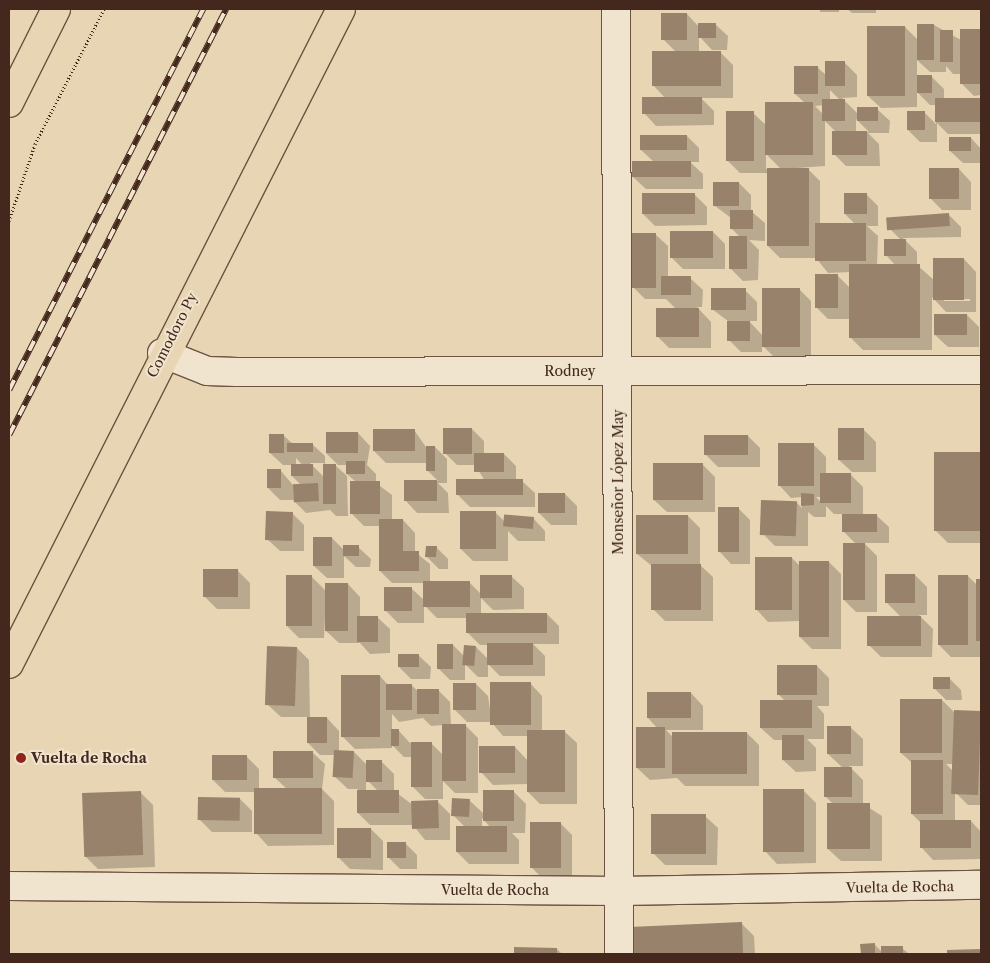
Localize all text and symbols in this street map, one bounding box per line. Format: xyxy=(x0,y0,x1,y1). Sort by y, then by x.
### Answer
street label: Comodoro Py xyxy=(143,290,201,380)
street label: Rodney xyxy=(544,363,596,379)
street label: Monseñor López May xyxy=(610,409,626,555)
place label: Vuelta de Rocha xyxy=(31,750,147,766)
marker: Vuelta de Rocha xyxy=(15,752,27,764)
street label: Vuelta de Rocha xyxy=(846,878,954,896)
street label: Vuelta de Rocha xyxy=(441,882,549,898)

